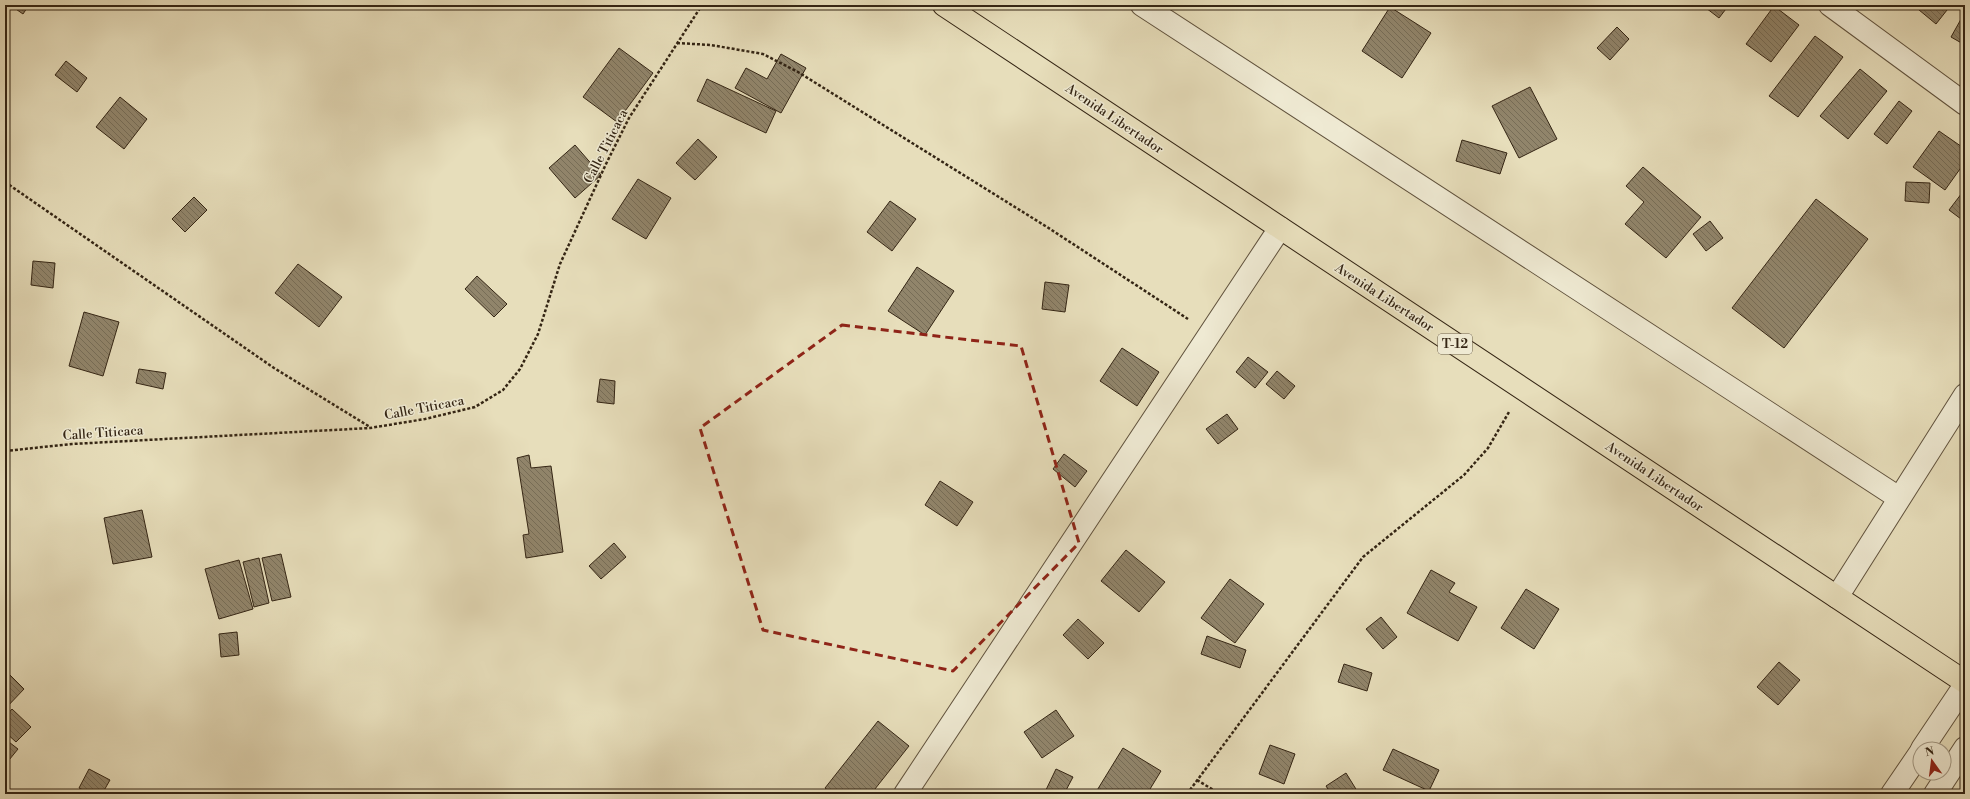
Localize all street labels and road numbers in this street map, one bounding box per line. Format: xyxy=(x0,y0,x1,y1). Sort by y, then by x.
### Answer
street label: Avenida Libertador xyxy=(1062,80,1167,158)
street label: Calle Titicaca xyxy=(580,106,632,186)
street label: Avenida Libertador xyxy=(1331,259,1437,336)
road number: T-12 xyxy=(1438,334,1472,354)
street label: Calle Titicaca xyxy=(383,392,466,424)
street label: Calle Titicaca xyxy=(62,422,144,444)
street label: Avenida Libertador xyxy=(1602,438,1707,516)

